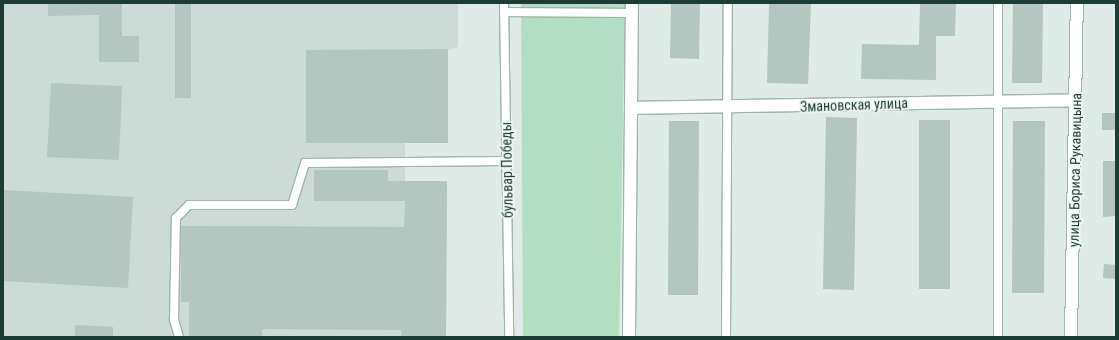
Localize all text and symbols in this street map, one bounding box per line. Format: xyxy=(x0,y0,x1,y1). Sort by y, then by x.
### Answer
street label: улица Бориса Рукавицына xyxy=(1065,93,1085,247)
street label: Змановская улица xyxy=(800,95,908,115)
street label: бульвар Победы xyxy=(498,122,516,218)

